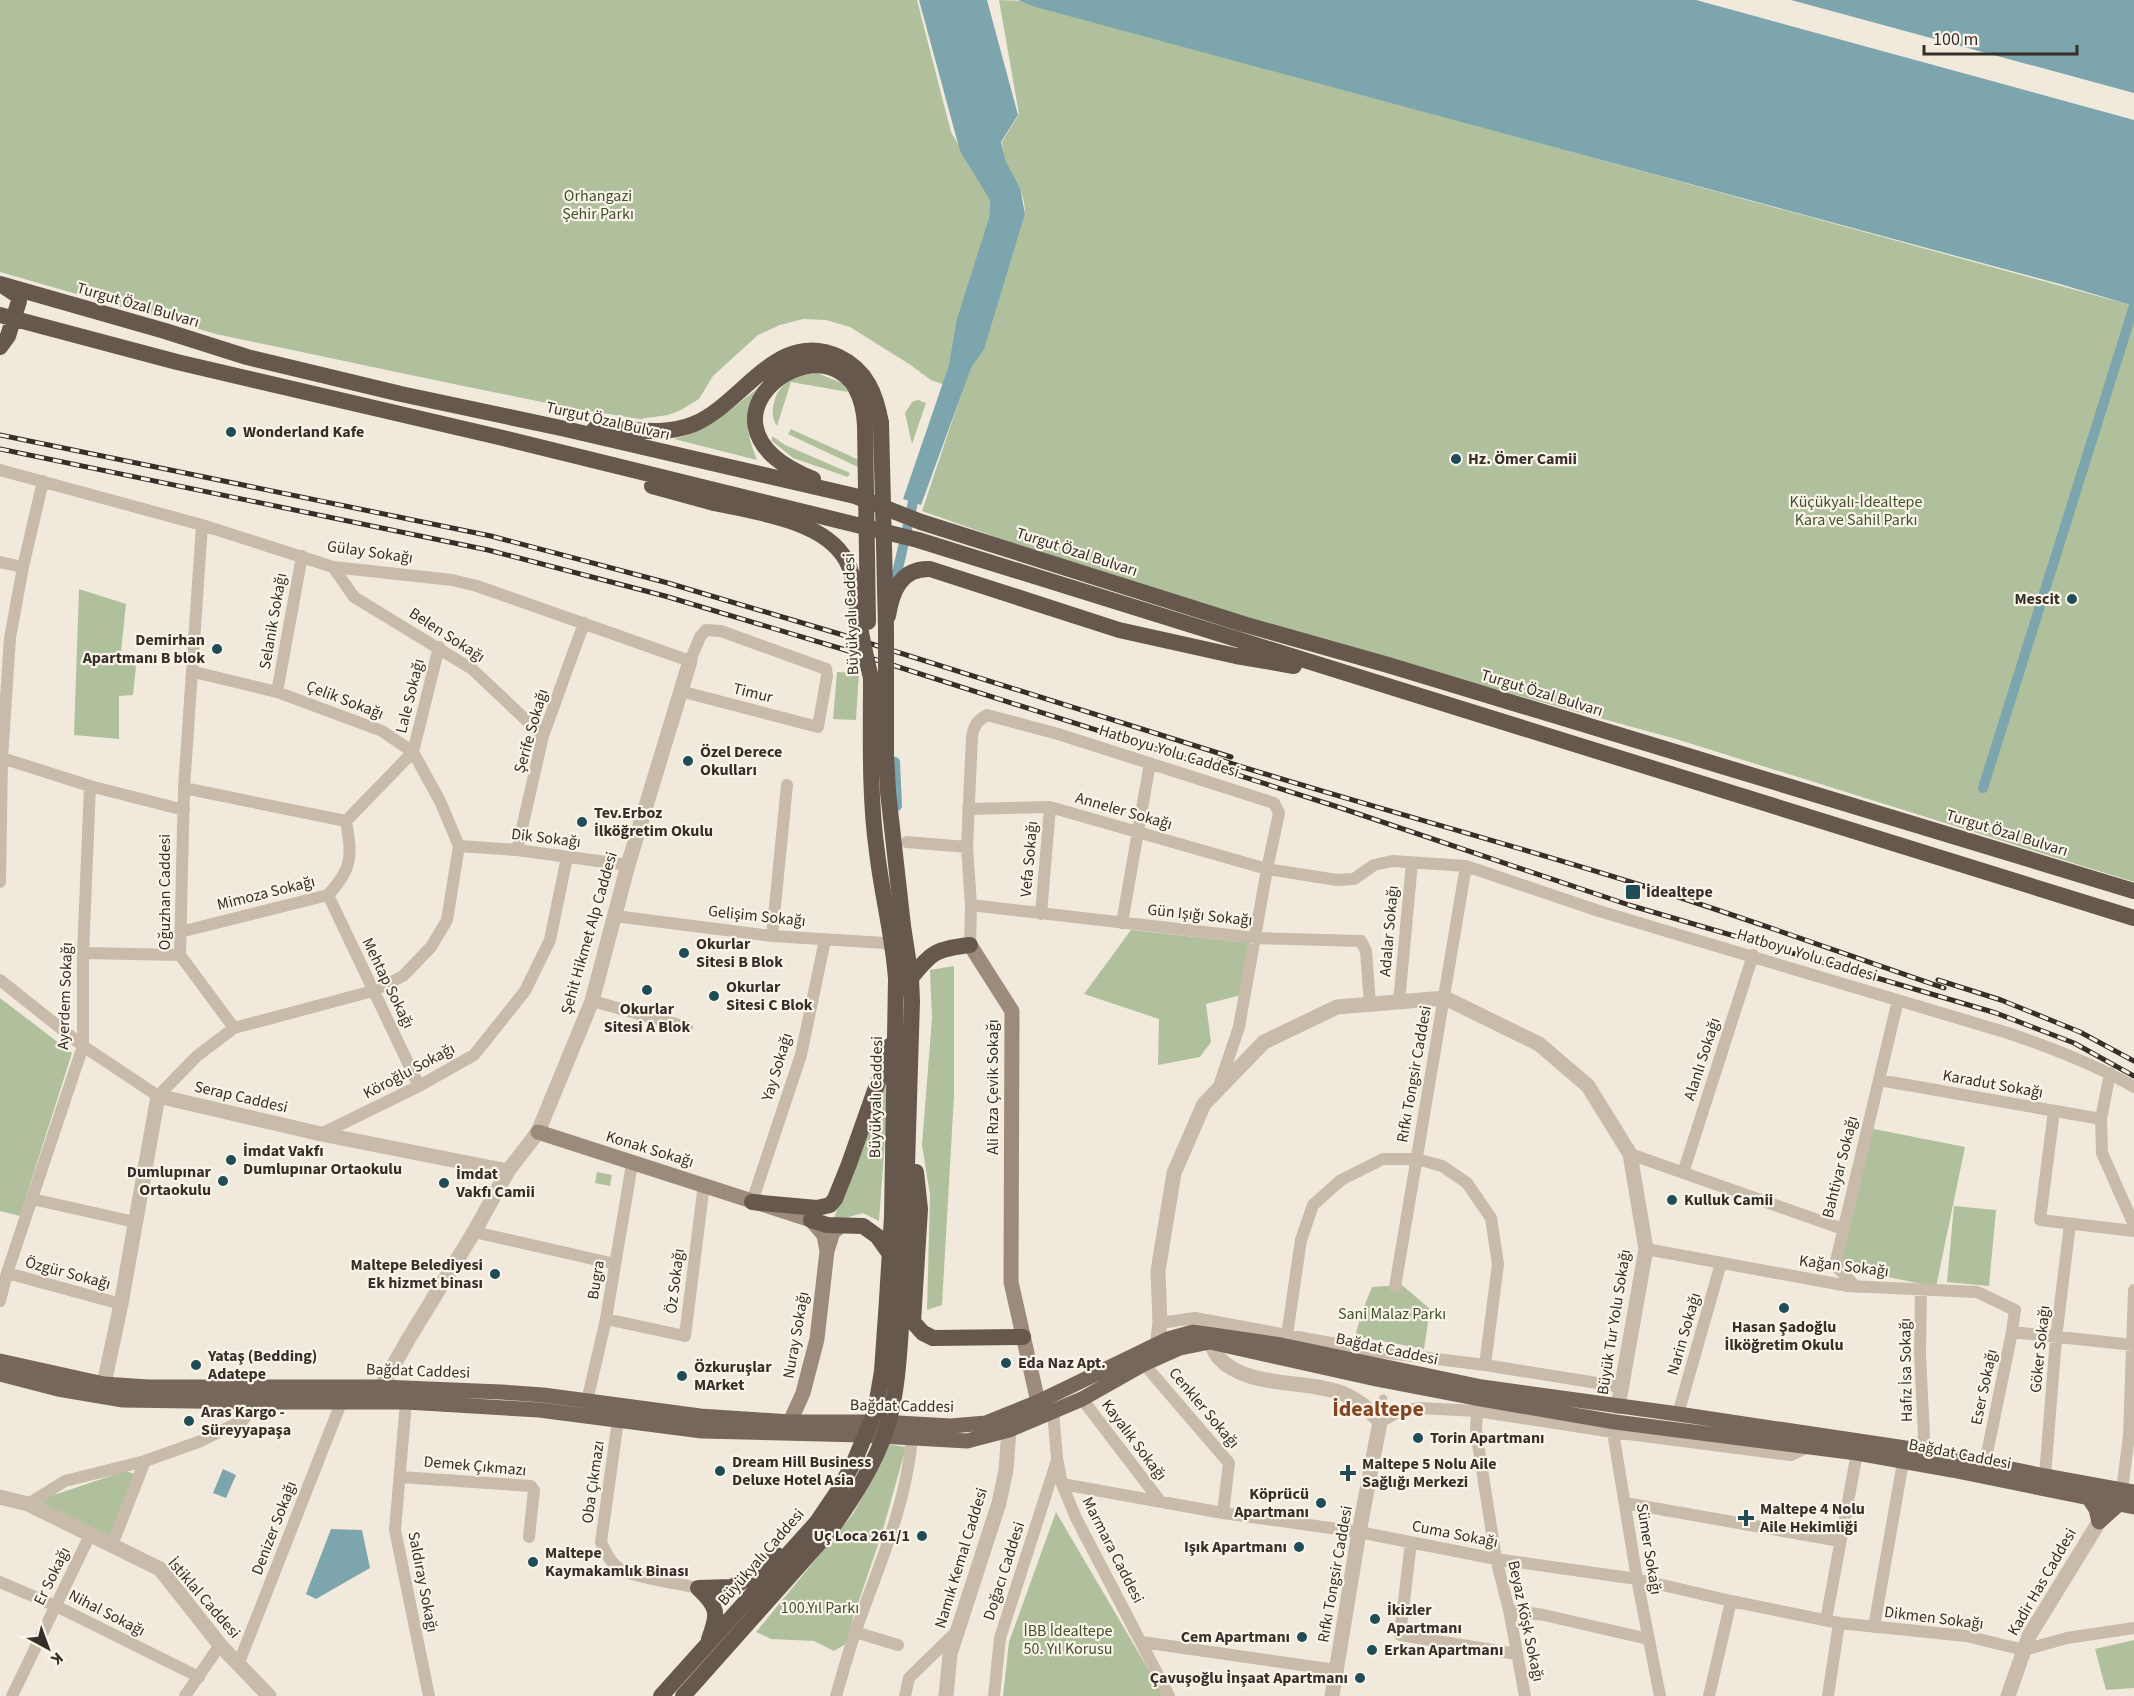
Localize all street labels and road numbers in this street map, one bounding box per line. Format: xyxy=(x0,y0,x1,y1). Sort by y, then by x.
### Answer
street label: Turgut Özal Bulvarı xyxy=(74,277,202,333)
street label: Turgut Özal Bulvarı xyxy=(544,396,672,446)
street label: Turgut Özal Bulvarı xyxy=(1013,522,1141,582)
street label: Gülay Sokağı xyxy=(326,535,414,569)
street label: Büyükyalı Caddesi xyxy=(838,553,864,675)
street label: Selanik Sokağı xyxy=(254,571,292,671)
street label: Belen Sokağı xyxy=(405,602,489,668)
street label: Lale Sokağı xyxy=(390,656,430,736)
street label: Turgut Özal Bulvarı xyxy=(1478,664,1606,722)
street label: Çelik Sokağı xyxy=(303,675,387,725)
street label: Timur xyxy=(731,677,776,709)
street label: Şerife Sokağı xyxy=(508,686,554,776)
street label: Hatboyu Yolu Caddesi xyxy=(1096,719,1242,783)
street label: Anneler Sokağı xyxy=(1073,787,1175,835)
street label: Turgut Özal Bulvarı xyxy=(1943,804,2071,862)
street label: Vefa Sokağı xyxy=(1015,820,1043,898)
street label: Dik Sokağı xyxy=(510,823,582,853)
street label: Oğuzhan Caddesi xyxy=(154,834,176,950)
street label: Şehit Hikmet Alp Caddesi xyxy=(555,849,623,1017)
street label: Mimoza Sokağı xyxy=(215,870,317,916)
street label: Adalar Sokağı xyxy=(1374,884,1404,978)
street label: Gün Işığı Sokağı xyxy=(1146,899,1254,931)
street label: Gelişim Sokağı xyxy=(707,900,807,932)
street label: Hatboyu Yolu Caddesi xyxy=(1734,923,1880,987)
street label: Mehtap Sokağı xyxy=(357,934,419,1032)
street label: Ayerdem Sokağı xyxy=(52,942,78,1050)
street label: Rıfkı Tongsir Caddesi xyxy=(1391,1004,1437,1144)
street label: Alanlı Sokağı xyxy=(1678,1015,1726,1103)
street label: Ali Rıza Çevik Sokağı xyxy=(982,1019,1004,1155)
street label: Yay Sokağı xyxy=(756,1030,798,1105)
street label: Büyükyalı Caddesi xyxy=(864,1036,888,1158)
street label: Köroğlu Sokağı xyxy=(359,1038,459,1104)
street label: Karadut Sokağı xyxy=(1941,1064,2045,1104)
street label: Serap Caddesi xyxy=(192,1076,290,1118)
street label: Bahtiyar Sokağı xyxy=(1817,1114,1863,1220)
street label: Konak Sokağı xyxy=(603,1125,697,1173)
street label: Öz Sokağı xyxy=(660,1247,690,1315)
street label: Büyük Tur Yolu Sokağı xyxy=(1592,1247,1636,1397)
street label: Kağan Sokağı xyxy=(1798,1250,1890,1282)
street label: Özgür Sokağı xyxy=(23,1251,113,1295)
street label: Bugra xyxy=(582,1259,610,1301)
street label: Nuray Sokağı xyxy=(778,1290,814,1380)
street label: Narin Sokağı xyxy=(1662,1290,1706,1378)
street label: Göker Sokağı xyxy=(2024,1304,2056,1394)
street label: Hafız İsa Sokağı xyxy=(1894,1318,1918,1422)
street label: Bağdat Caddesi xyxy=(1334,1327,1440,1371)
street label: Eser Sokağı xyxy=(1965,1347,2003,1427)
street label: Bağdat Caddesi xyxy=(366,1358,470,1384)
street label: Cenkler Sokağı xyxy=(1164,1363,1244,1453)
street label: Bağdat Caddesi xyxy=(850,1394,954,1418)
street label: Kayalık Sokağı xyxy=(1096,1395,1172,1485)
street label: Bağdat Caddesi xyxy=(1907,1433,2013,1475)
street label: Oba Çıkmazı xyxy=(576,1439,610,1525)
street label: Demek Çıkmazı xyxy=(423,1451,527,1481)
street label: Denizer Sokağı xyxy=(246,1478,302,1578)
street label: Namık Kemal Caddesi xyxy=(929,1485,993,1631)
street label: Marmara Caddesi xyxy=(1077,1493,1149,1607)
street label: Sümer Sokağı xyxy=(1631,1502,1667,1596)
street label: Büyükyalı Caddesi xyxy=(713,1504,809,1610)
street label: Rıfkı Tongsir Caddesi xyxy=(1312,1504,1358,1644)
street label: Cuma Sokağı xyxy=(1410,1515,1500,1553)
street label: Doğacı Caddesi xyxy=(978,1519,1030,1623)
street label: Kadir Has Caddesi xyxy=(2002,1524,2082,1640)
street label: Saldıray Sokağı xyxy=(402,1530,444,1634)
street label: Er Sokağı xyxy=(28,1543,76,1609)
street label: İstiklal Caddesi xyxy=(163,1553,245,1643)
street label: Beyaz Köşk Sokağı xyxy=(1502,1558,1550,1684)
street label: Nihal Sokağı xyxy=(65,1584,149,1642)
street label: Dikmen Sokağı xyxy=(1883,1601,1985,1635)

